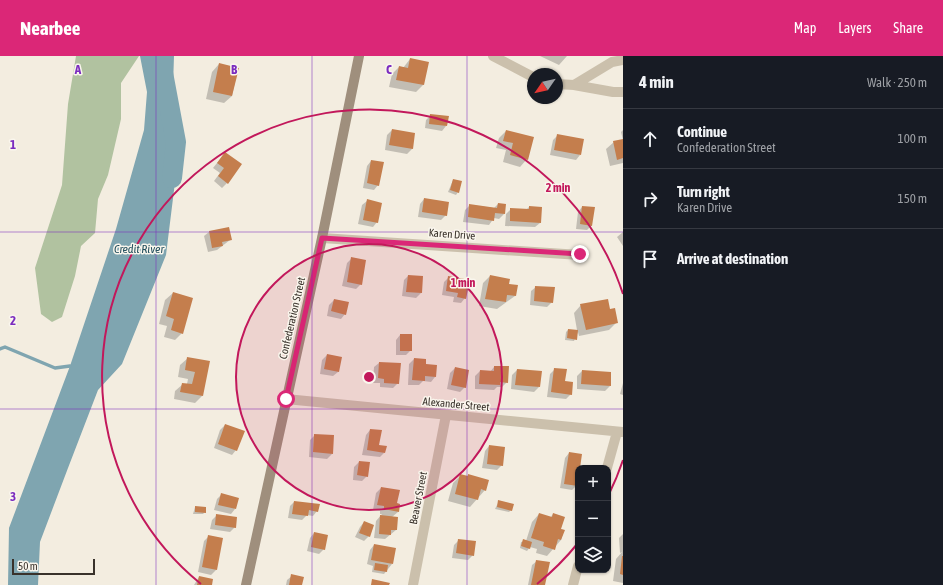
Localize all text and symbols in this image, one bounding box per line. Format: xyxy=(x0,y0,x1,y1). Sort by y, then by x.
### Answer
text: Nearbee xyxy=(20,17,80,39)
text: Map xyxy=(794,20,816,36)
text: Layers xyxy=(838,20,871,36)
text: Share xyxy=(893,20,923,36)
text: A xyxy=(74,62,82,77)
text: B xyxy=(231,62,238,77)
text: C xyxy=(386,62,392,77)
north arrow xyxy=(527,68,563,104)
text: 4 min xyxy=(639,72,674,92)
text: Walk · 250 m xyxy=(867,75,927,90)
text: Continue xyxy=(677,123,727,140)
icon: ahead xyxy=(639,128,661,150)
text: 100 m xyxy=(898,131,927,146)
text: 1 xyxy=(10,137,16,152)
text: Confederation Street xyxy=(677,140,776,155)
text: 2 min xyxy=(546,181,570,195)
text: Turn right xyxy=(677,183,730,200)
icon: right xyxy=(639,188,661,210)
text: 150 m xyxy=(898,191,927,206)
text: Karen Drive xyxy=(677,200,732,215)
street label: Karen Drive xyxy=(428,226,476,242)
water label: Credit River xyxy=(114,242,164,256)
route end xyxy=(571,245,589,263)
icon: arrive xyxy=(639,248,661,270)
text: Arrive at destination xyxy=(677,250,788,267)
street label: Confederation Street xyxy=(277,276,307,360)
text: 1 min xyxy=(451,276,475,290)
text: 2 xyxy=(10,313,16,328)
centre of rings xyxy=(362,370,376,384)
route start xyxy=(277,390,295,408)
street label: Alexander Street xyxy=(422,395,490,413)
map controls xyxy=(575,465,611,573)
button: + xyxy=(575,465,611,501)
street label: Beaver Street xyxy=(407,471,429,525)
text: 3 xyxy=(10,489,16,504)
button: − xyxy=(575,501,611,537)
button: layers xyxy=(575,537,611,573)
scale bar xyxy=(12,557,95,576)
text: 50 m xyxy=(18,560,38,572)

